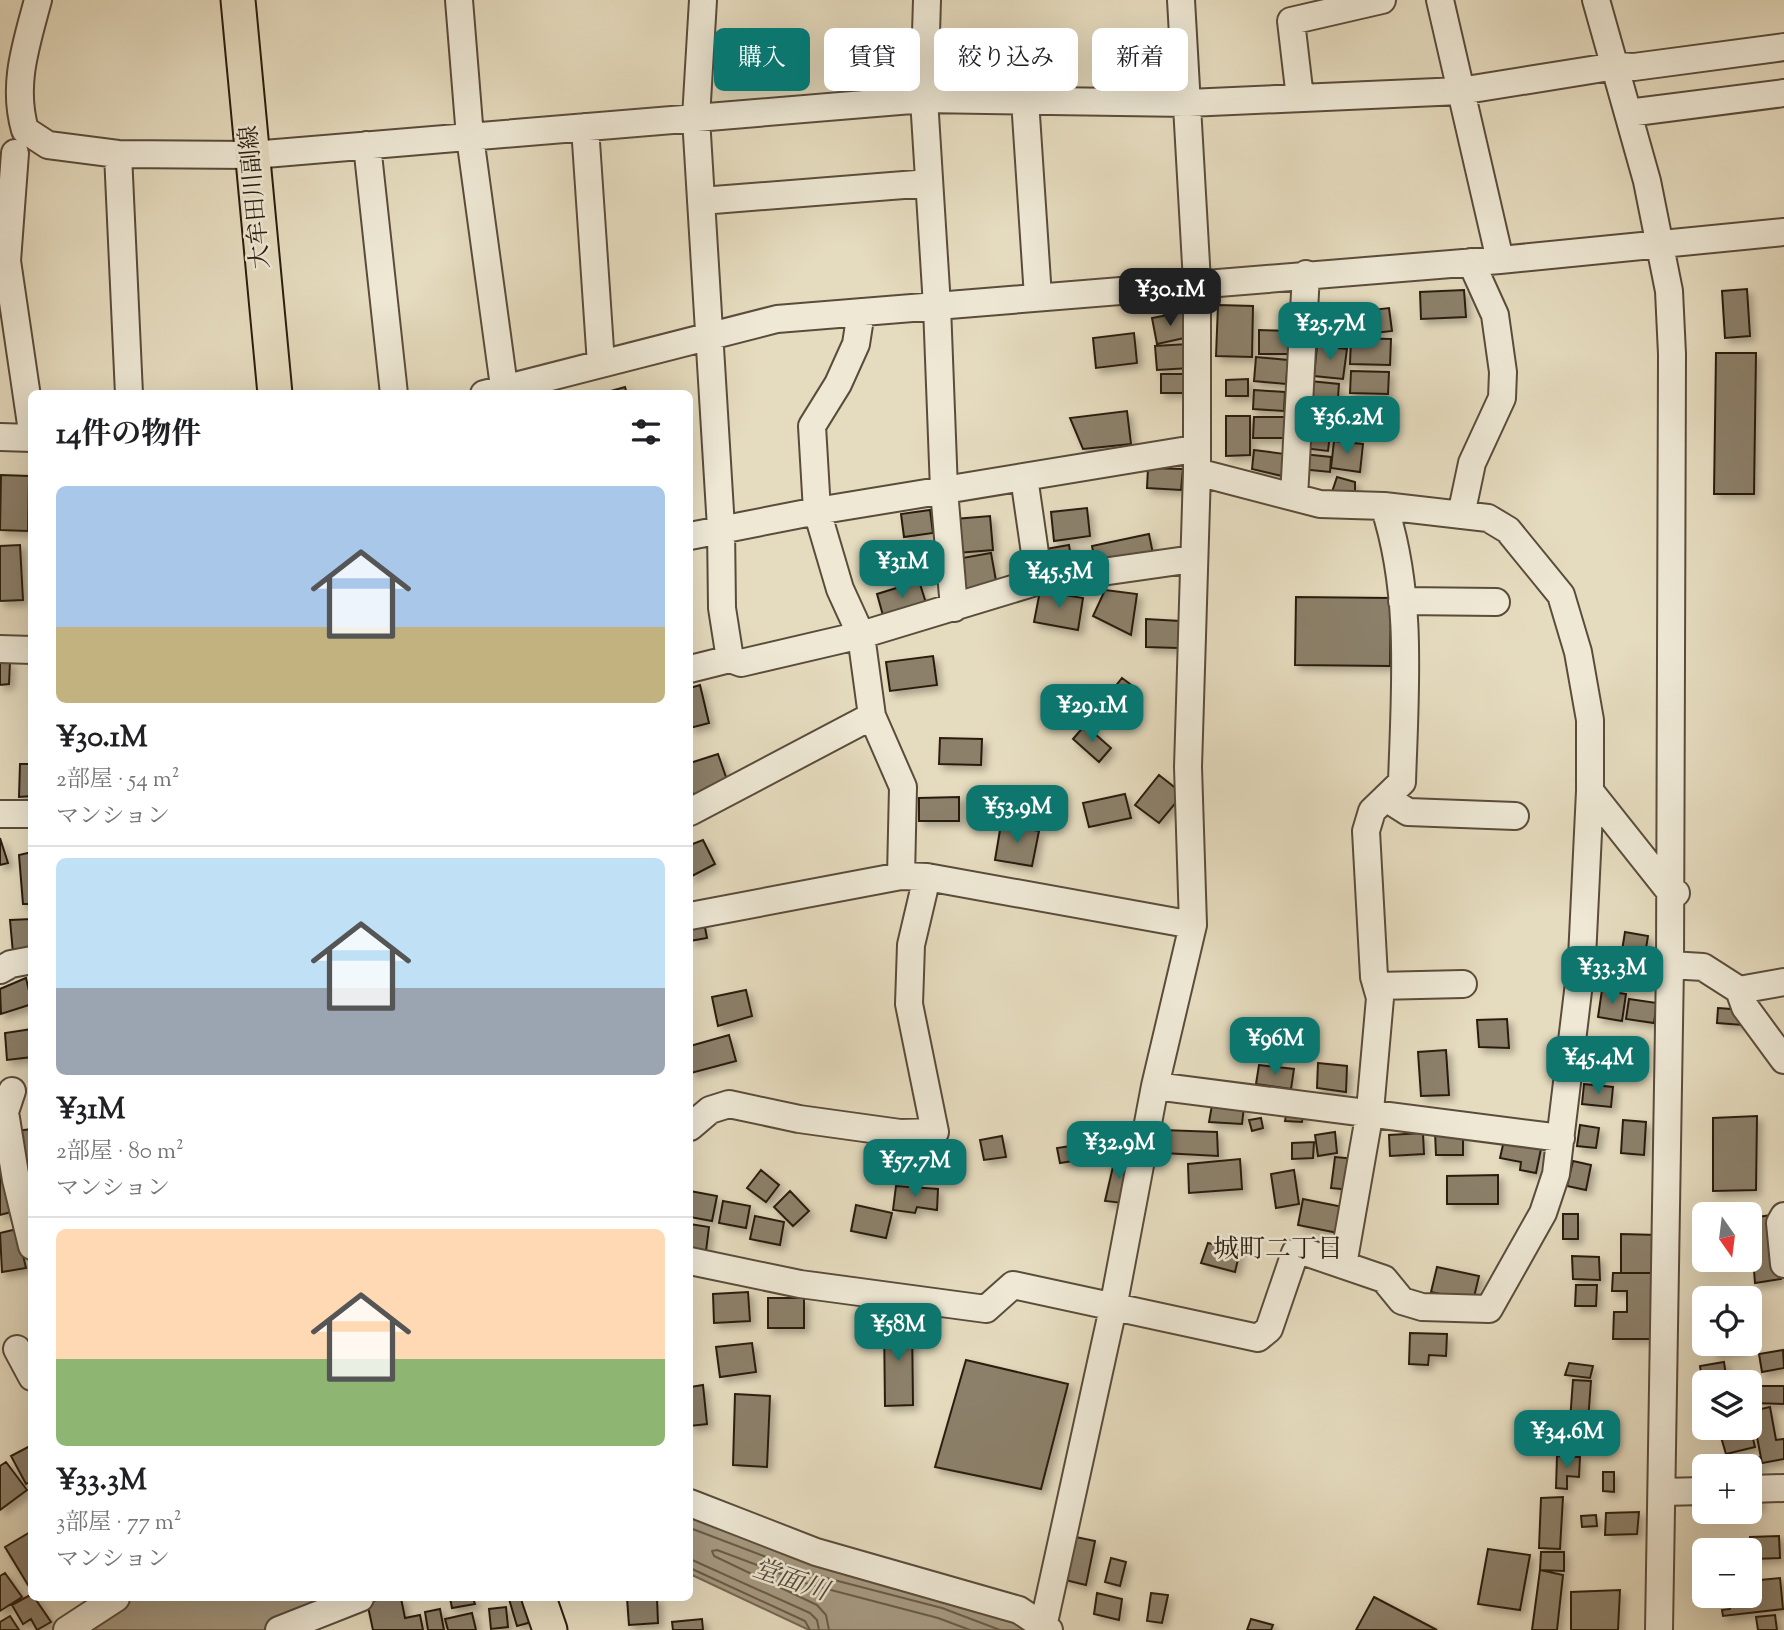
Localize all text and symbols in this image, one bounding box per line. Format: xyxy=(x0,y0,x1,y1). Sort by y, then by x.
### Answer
chip: 購入 xyxy=(714,28,810,91)
chip: 賃貸 xyxy=(824,28,920,91)
chip: 絞り込み xyxy=(934,28,1078,91)
chip: 新着 xyxy=(1092,28,1188,91)
street label: 大牟田川副線 xyxy=(233,124,279,270)
pin: ¥30.1M xyxy=(1113,268,1227,328)
text: ¥30.1M xyxy=(1135,274,1205,307)
pin: ¥25.7M xyxy=(1273,302,1387,362)
text: ¥25.7M xyxy=(1294,308,1366,341)
pin: ¥36.2M xyxy=(1290,396,1404,456)
text: ¥36.2M xyxy=(1311,402,1383,435)
icon: filters xyxy=(627,413,665,451)
text: 14件の物件 xyxy=(56,414,201,457)
icon: home xyxy=(298,531,424,657)
pin: ¥31M xyxy=(861,540,943,600)
text: ¥31M xyxy=(875,546,929,579)
pin: ¥45.5M xyxy=(1002,550,1116,610)
text: ¥45.5M xyxy=(1025,556,1093,589)
pin: ¥29.1M xyxy=(1035,684,1149,744)
text: ¥29.1M xyxy=(1056,690,1128,723)
text: ¥30.1M xyxy=(56,717,148,760)
text: 2部屋 · 54 m² xyxy=(56,764,180,797)
pin: ¥53.9M xyxy=(960,786,1074,845)
text: ¥53.9M xyxy=(982,791,1052,824)
text: マンション xyxy=(56,801,170,834)
icon: home xyxy=(298,903,424,1029)
pin: ¥33.3M xyxy=(1555,946,1669,1006)
text: ¥33.3M xyxy=(1577,952,1647,985)
pin: ¥96M xyxy=(1234,1018,1316,1077)
text: ¥96M xyxy=(1246,1023,1304,1056)
pin: ¥45.4M xyxy=(1541,1036,1655,1096)
text: ¥45.4M xyxy=(1562,1042,1634,1075)
text: ¥31M xyxy=(56,1089,125,1132)
pin: ¥32.9M xyxy=(1062,1122,1176,1181)
text: ¥32.9M xyxy=(1083,1127,1155,1160)
text: 2部屋 · 80 m² xyxy=(56,1136,184,1169)
pin: ¥57.7M xyxy=(858,1140,972,1199)
text: ¥57.7M xyxy=(879,1145,951,1178)
text: マンション xyxy=(56,1173,170,1206)
north arrow xyxy=(1692,1202,1762,1272)
map controls xyxy=(1692,1202,1762,1608)
district label: 城町二丁目 xyxy=(1213,1232,1343,1269)
icon: home xyxy=(298,1274,424,1400)
button: locate xyxy=(1692,1286,1762,1356)
pin: ¥58M xyxy=(857,1304,939,1363)
text: ¥58M xyxy=(870,1309,926,1342)
button: layers xyxy=(1692,1370,1762,1440)
pin: ¥34.6M xyxy=(1510,1410,1624,1470)
text: ¥34.6M xyxy=(1530,1416,1604,1449)
button: + xyxy=(1692,1454,1762,1524)
text: ¥33.3M xyxy=(56,1460,147,1503)
text: 3部屋 · 77 m² xyxy=(56,1507,182,1540)
button: − xyxy=(1692,1538,1762,1608)
text: マンション xyxy=(56,1544,170,1577)
water label: 堂面川 xyxy=(747,1551,836,1612)

